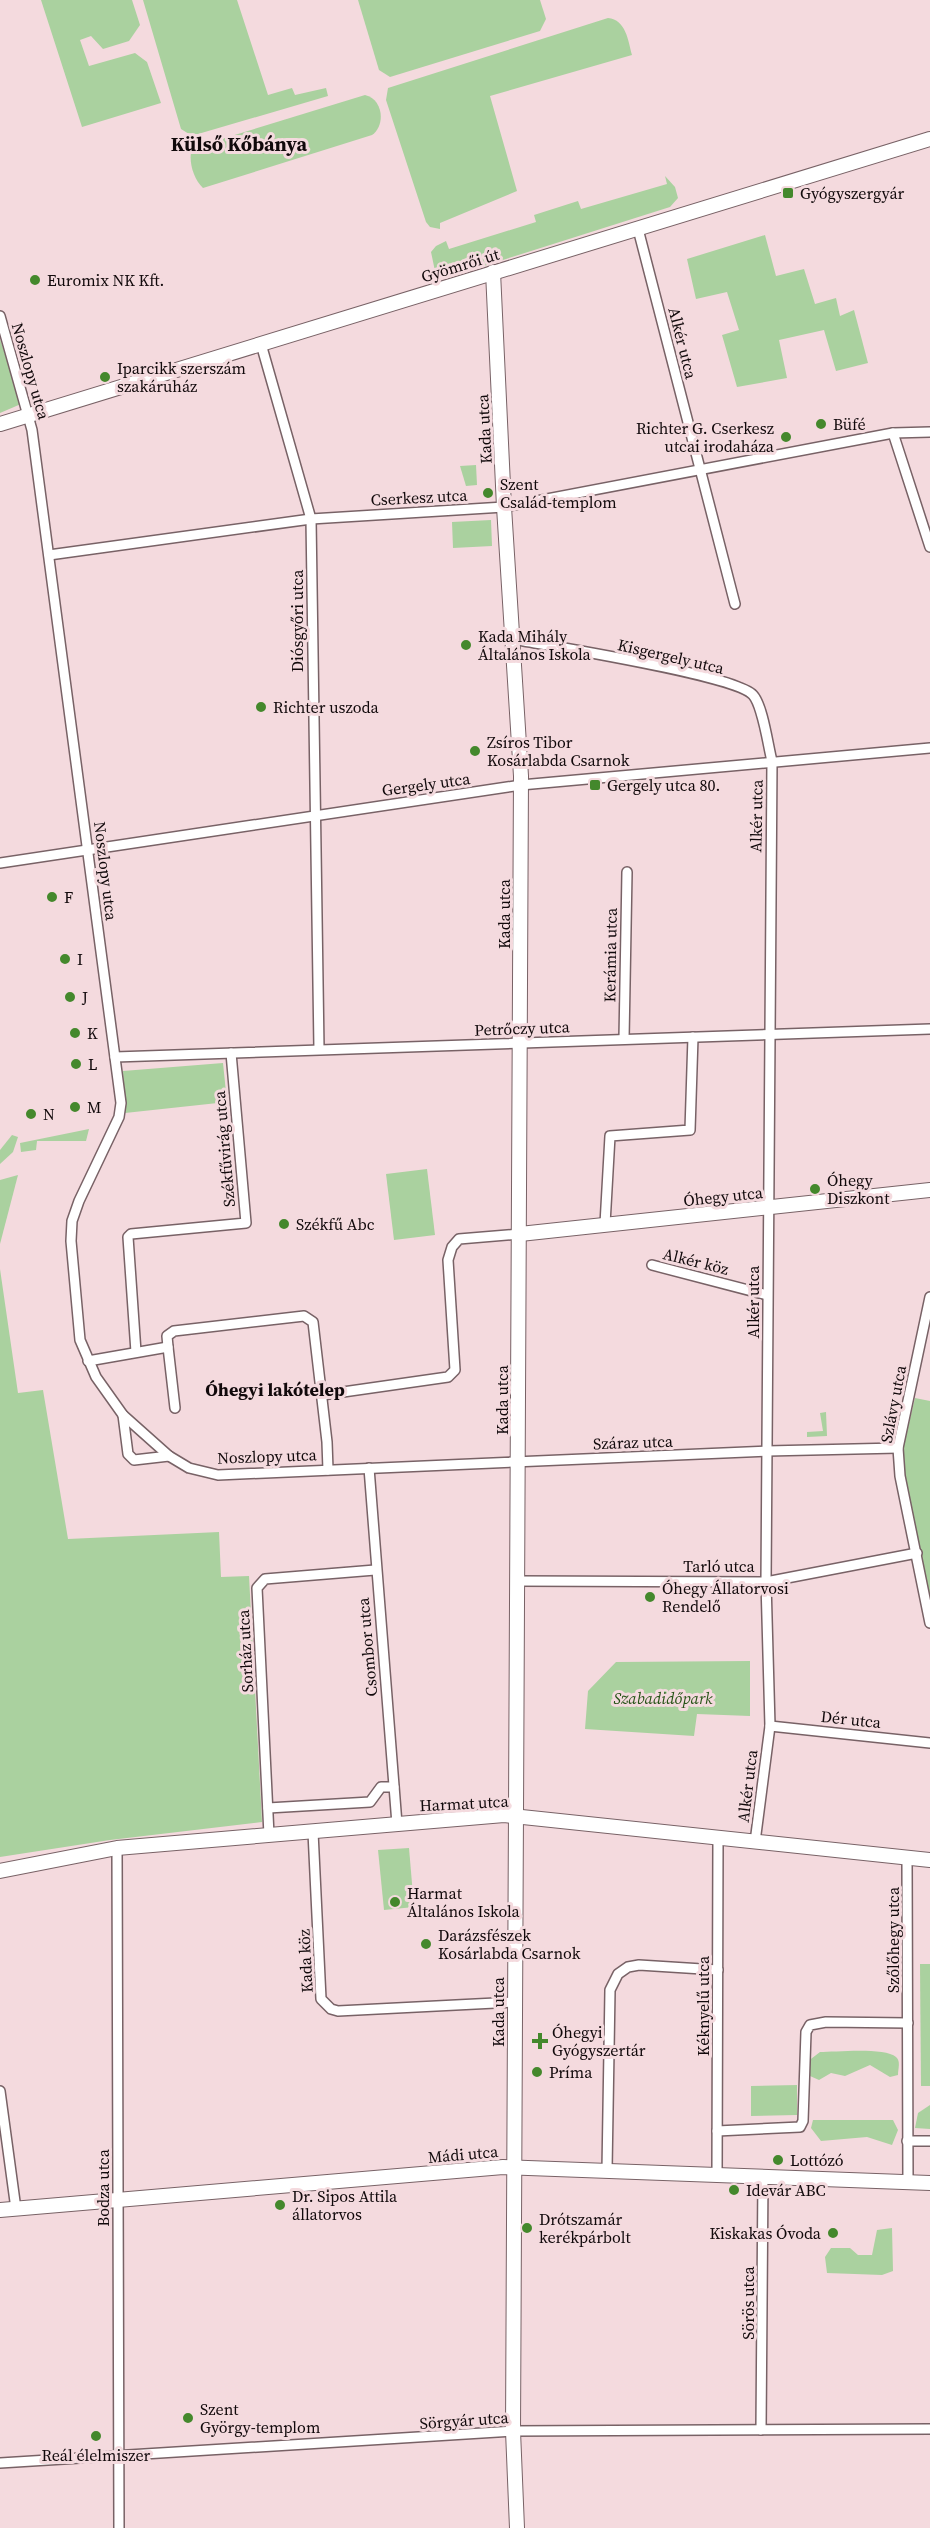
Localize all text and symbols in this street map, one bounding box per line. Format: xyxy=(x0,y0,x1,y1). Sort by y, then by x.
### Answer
district label: Külső Kőbánya xyxy=(171,130,308,158)
place label: Gyógyszergyár xyxy=(800,182,905,204)
marker: Gyógyszergyár xyxy=(781,186,795,200)
street label: Gyömrői út xyxy=(418,242,502,287)
place label: Euromix NK Kft. xyxy=(47,269,164,291)
marker: Euromix NK Kft. xyxy=(28,273,42,287)
street label: Alkér utca xyxy=(664,305,703,382)
street label: Noszlopy utca xyxy=(7,320,56,423)
place label: Iparcikk szerszám szakáruház xyxy=(117,357,246,397)
marker: Iparcikk szerszám szakáruház xyxy=(98,370,112,384)
street label: Kada utca xyxy=(471,393,497,464)
place label: Büfé xyxy=(833,413,866,435)
place label: Richter G. Cserkesz utcai irodaháza xyxy=(636,417,775,457)
marker: Büfé xyxy=(814,417,828,431)
marker: Richter G. Cserkesz utcai irodaháza xyxy=(779,430,793,444)
place label: Szent Család-templom xyxy=(500,473,617,513)
street label: Cserkesz utca xyxy=(370,483,469,511)
marker: Szent Család-templom xyxy=(481,486,495,500)
street label: Diósgyőri utca xyxy=(286,569,308,672)
place label: Kada Mihály Általános Iskola xyxy=(478,625,592,665)
street label: Kisgergely utca xyxy=(616,633,727,679)
marker: Kada Mihály Általános Iskola xyxy=(459,638,473,652)
place label: Richter uszoda xyxy=(273,696,379,718)
marker: Richter uszoda xyxy=(254,700,268,714)
place label: Zsíros Tibor Kosárlabda Csarnok xyxy=(487,731,630,771)
marker: Zsíros Tibor Kosárlabda Csarnok xyxy=(468,744,482,758)
street label: Gergely utca xyxy=(380,767,472,801)
place label: Gergely utca 80. xyxy=(607,774,720,796)
marker: Gergely utca 80. xyxy=(588,778,602,792)
street label: Alkér utca xyxy=(744,778,768,853)
street label: Noszlopy utca xyxy=(89,820,123,923)
street label: Kada utca xyxy=(493,878,515,949)
place label: F xyxy=(64,886,73,908)
marker: F xyxy=(45,890,59,904)
street label: Kerámia utca xyxy=(598,907,622,1003)
place label: I xyxy=(77,948,83,970)
marker: I xyxy=(58,952,72,966)
place label: J xyxy=(81,986,88,1008)
marker: J xyxy=(63,990,77,1004)
street label: Petrőczy utca xyxy=(474,1015,571,1041)
place label: K xyxy=(87,1022,98,1044)
marker: K xyxy=(68,1026,82,1040)
place label: L xyxy=(88,1053,98,1075)
marker: L xyxy=(69,1057,83,1071)
street label: Székfűvirág utca xyxy=(208,1089,240,1208)
place label: M xyxy=(87,1096,101,1118)
marker: M xyxy=(68,1100,82,1114)
place label: N xyxy=(43,1103,55,1125)
marker: N xyxy=(24,1107,38,1121)
place label: Óhegy Diszkont xyxy=(827,1169,890,1209)
street label: Óhegy utca xyxy=(682,1181,765,1211)
marker: Óhegy Diszkont xyxy=(808,1182,822,1196)
place label: Székfű Abc xyxy=(296,1213,375,1235)
marker: Székfű Abc xyxy=(277,1217,291,1231)
street label: Alkér köz xyxy=(661,1242,731,1280)
street label: Alkér utca xyxy=(742,1265,764,1338)
street label: Szlávy utca xyxy=(875,1363,911,1445)
street label: Kada utca xyxy=(491,1364,513,1435)
district label: Óhegyi lakótelep xyxy=(205,1377,345,1402)
street label: Száraz utca xyxy=(593,1430,674,1454)
street label: Noszlopy utca xyxy=(217,1443,318,1469)
street label: Tarló utca xyxy=(683,1555,756,1577)
place label: Óhegy Állatorvosi Rendelő xyxy=(662,1577,789,1617)
marker: Óhegy Állatorvosi Rendelő xyxy=(643,1590,657,1604)
street label: Csombor utca xyxy=(352,1596,382,1697)
street label: Sorház utca xyxy=(232,1608,258,1693)
park label: Szabadidőpark xyxy=(613,1687,713,1709)
street label: Dér utca xyxy=(820,1705,883,1733)
street label: Alkér utca xyxy=(732,1748,762,1824)
street label: Harmat utca xyxy=(419,1790,510,1816)
place label: Harmat Általános Iskola xyxy=(407,1882,521,1922)
street label: Szőlőhegy utca xyxy=(882,1886,904,1993)
marker: Harmat Általános Iskola xyxy=(388,1895,402,1909)
place label: Darázsfészek Kosárlabda Csarnok xyxy=(438,1924,581,1964)
street label: Kada köz xyxy=(292,1928,318,1994)
marker: Darázsfészek Kosárlabda Csarnok xyxy=(419,1937,433,1951)
street label: Kéknyelű utca xyxy=(692,1955,714,2056)
street label: Kada utca xyxy=(487,1976,509,2047)
place label: Óhegyi Gyógyszertár xyxy=(552,2021,646,2061)
marker: Óhegyi Gyógyszertár xyxy=(533,2034,547,2048)
place label: Príma xyxy=(549,2061,593,2083)
marker: Príma xyxy=(530,2065,544,2079)
street label: Mádi utca xyxy=(427,2140,500,2168)
street label: Bodza utca xyxy=(92,2148,114,2227)
place label: Lottózó xyxy=(790,2149,844,2171)
marker: Lottózó xyxy=(771,2153,785,2167)
place label: Idevár ABC xyxy=(746,2179,826,2201)
marker: Idevár ABC xyxy=(727,2183,741,2197)
place label: Dr. Sipos Attila állatorvos xyxy=(292,2185,398,2225)
marker: Dr. Sipos Attila állatorvos xyxy=(273,2198,287,2212)
place label: Drótszamár kerékpárbolt xyxy=(539,2208,631,2248)
marker: Drótszamár kerékpárbolt xyxy=(520,2221,534,2235)
place label: Kiskakas Óvoda xyxy=(709,2222,822,2244)
marker: Kiskakas Óvoda xyxy=(826,2226,840,2240)
street label: Sörös utca xyxy=(737,2265,759,2340)
place label: Szent György-templom xyxy=(200,2398,320,2438)
street label: Sörgyár utca xyxy=(419,2406,510,2434)
marker: Szent György-templom xyxy=(181,2411,195,2425)
marker: Reál élelmiszer xyxy=(89,2429,103,2443)
place label: Reál élelmiszer xyxy=(42,2444,151,2466)

